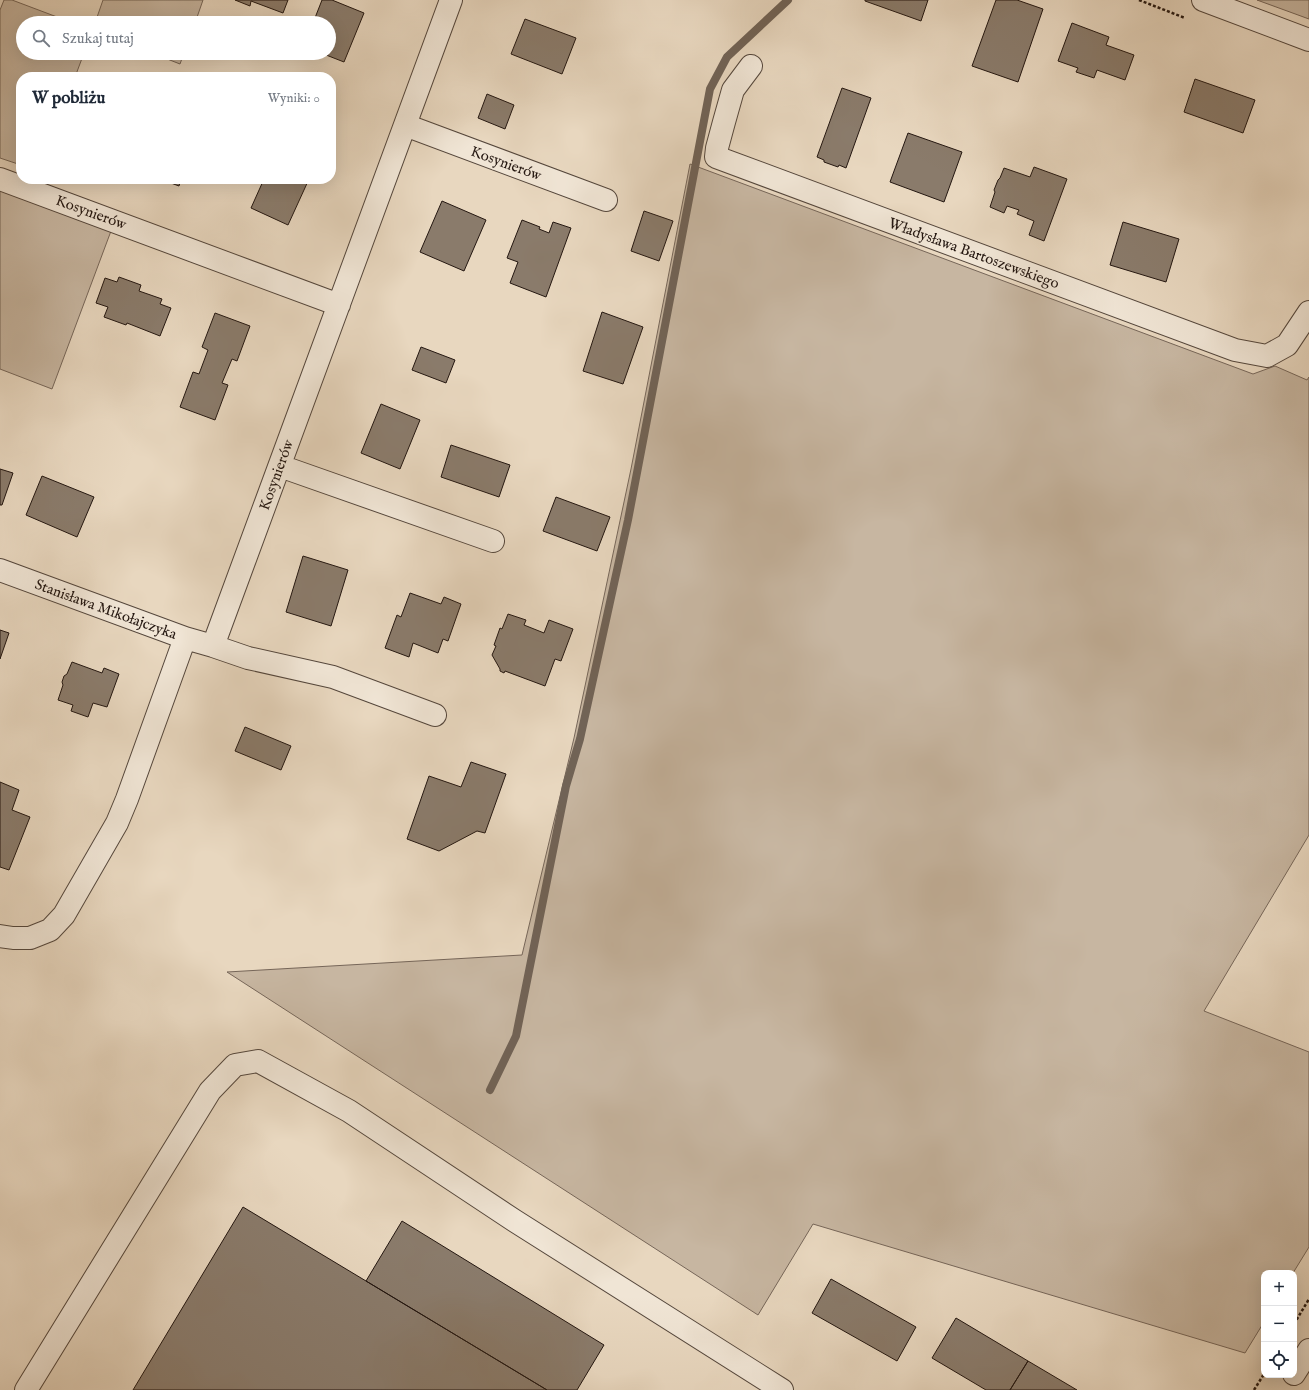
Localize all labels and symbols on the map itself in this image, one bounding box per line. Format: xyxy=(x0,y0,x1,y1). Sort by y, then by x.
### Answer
street label: Kosynierów xyxy=(468,142,545,185)
street label: Kosynierów xyxy=(53,191,130,234)
street label: Władysława Bartoszewskiego xyxy=(886,214,1062,293)
street label: Kosynierów xyxy=(255,436,298,513)
street label: Stanisława Mikołajczyka xyxy=(32,575,180,644)

